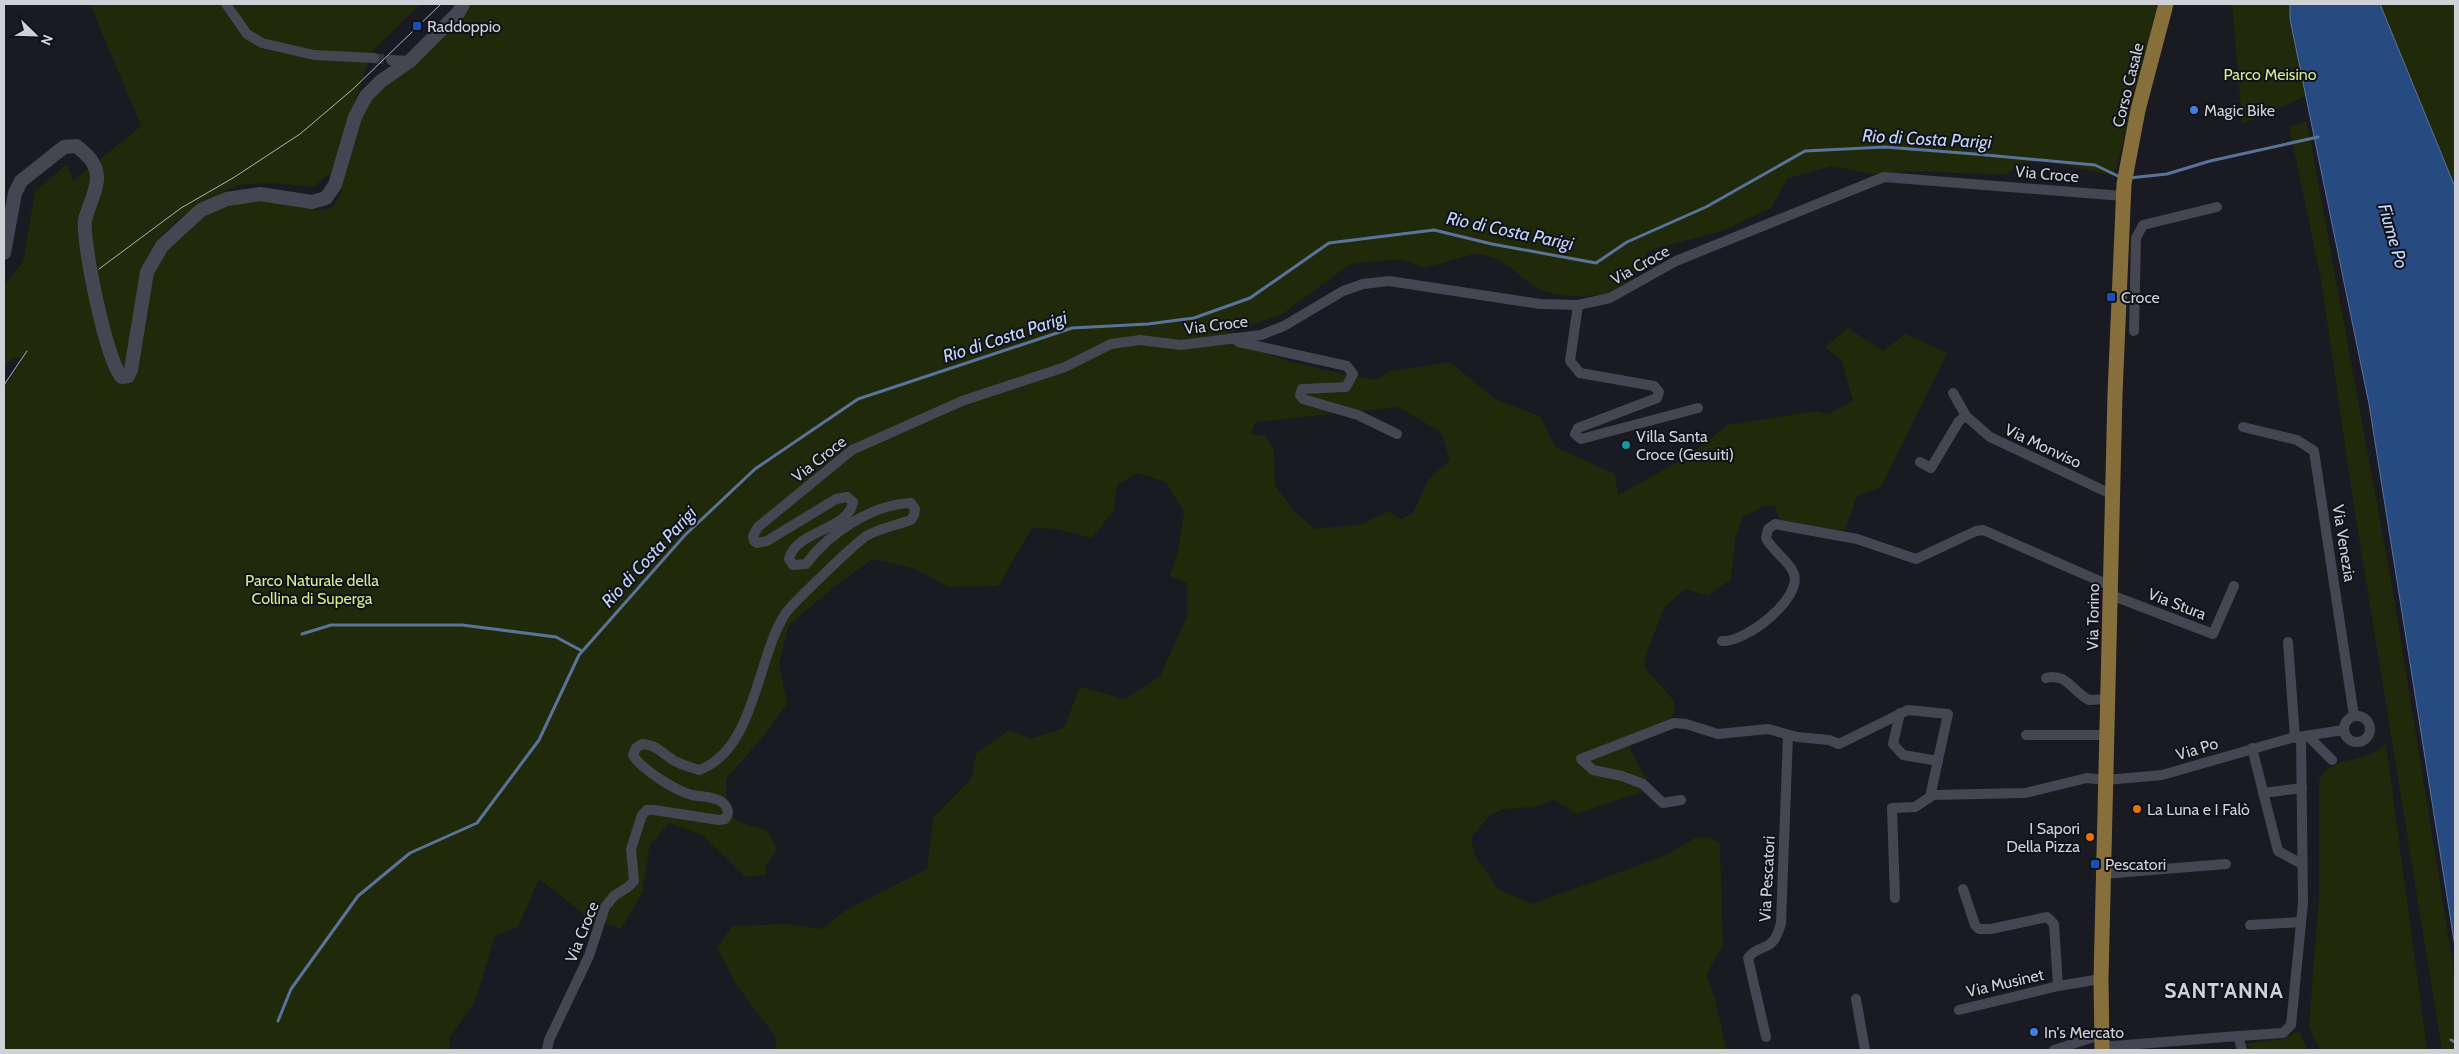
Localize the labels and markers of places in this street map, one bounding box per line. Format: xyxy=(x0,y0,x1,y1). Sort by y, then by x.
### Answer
place label: Raddoppio xyxy=(427,17,501,36)
marker: Raddoppio xyxy=(411,20,423,32)
place label: Magic Bike xyxy=(2204,101,2275,120)
marker: Magic Bike xyxy=(2188,104,2200,116)
place label: Croce xyxy=(2121,288,2160,307)
marker: Croce xyxy=(2105,291,2117,303)
place label: Villa Santa Croce (Gesuiti) xyxy=(1636,427,1734,464)
marker: Villa Santa Croce (Gesuiti) xyxy=(1620,439,1632,451)
place label: La Luna e I Falò xyxy=(2147,800,2250,819)
marker: La Luna e I Falò xyxy=(2131,803,2143,815)
place label: I Sapori Della Pizza xyxy=(2006,819,2080,856)
marker: I Sapori Della Pizza xyxy=(2084,831,2096,843)
place label: Pescatori xyxy=(2105,855,2166,874)
marker: Pescatori xyxy=(2089,858,2101,870)
place label: In's Mercato xyxy=(2044,1023,2124,1042)
marker: In's Mercato xyxy=(2028,1026,2040,1038)

